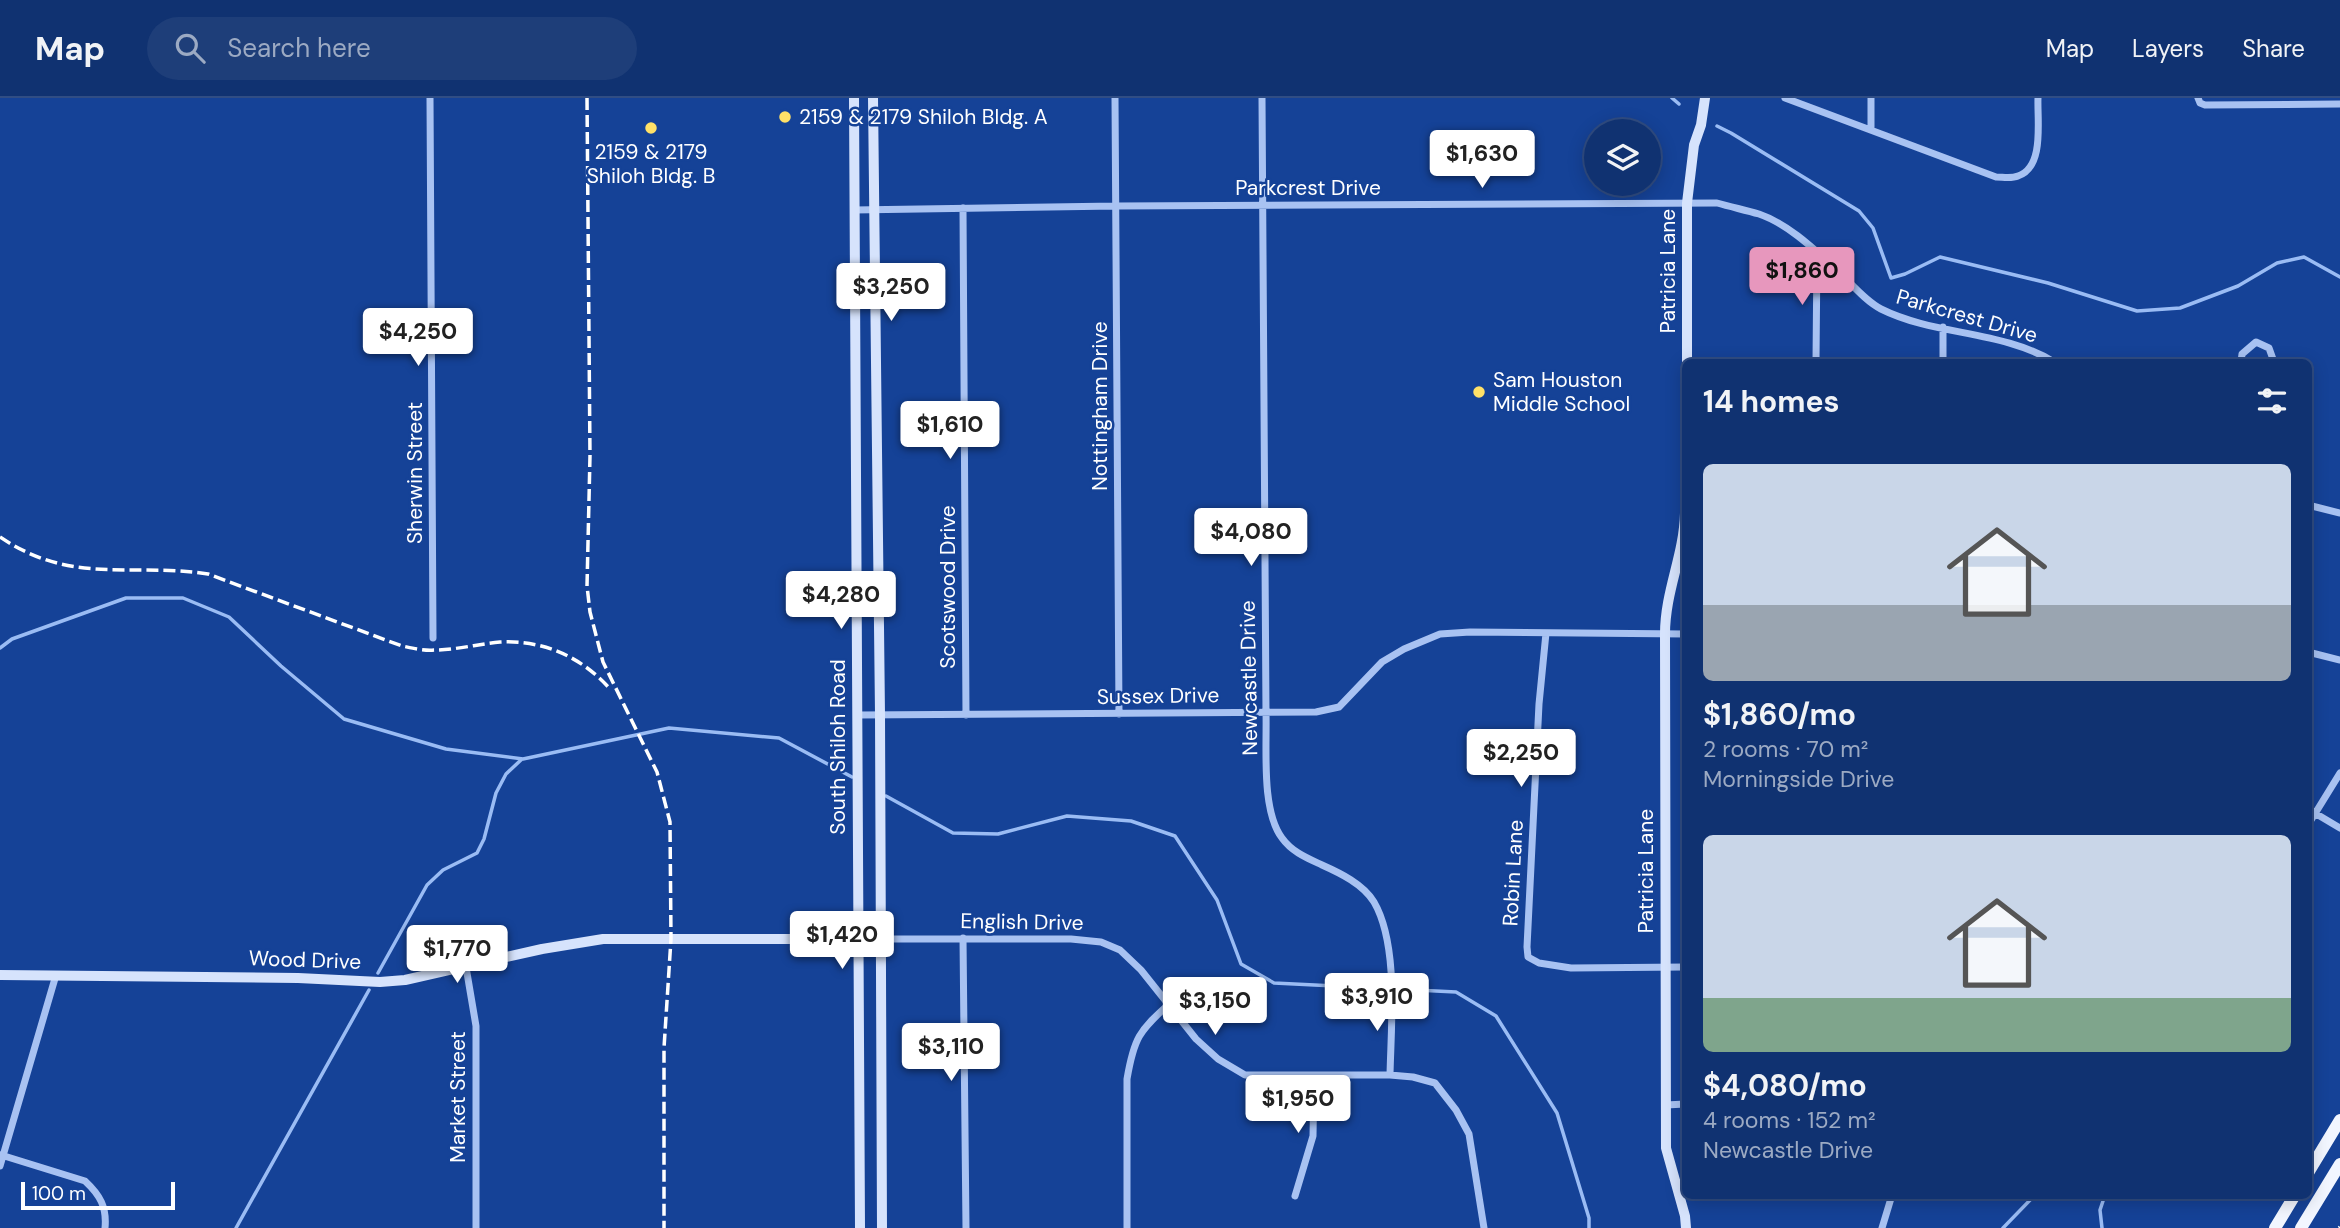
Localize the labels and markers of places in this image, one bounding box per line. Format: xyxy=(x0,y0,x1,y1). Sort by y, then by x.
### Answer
place label: 2159 & 2179 Shiloh Bldg. A xyxy=(799,103,1048,131)
marker: 2159 & 2179 Shiloh Bldg. A xyxy=(777,109,793,125)
marker: 2159 & 2179 Shiloh Bldg. B xyxy=(643,120,659,136)
pin: $1,630 xyxy=(1425,130,1539,190)
place label: 2159 & 2179 Shiloh Bldg. B xyxy=(587,138,715,190)
pin: $1,860 xyxy=(1745,248,1859,307)
pin: $3,250 xyxy=(834,264,948,323)
pin: $4,250 xyxy=(361,308,475,368)
place label: Sam Houston Middle School xyxy=(1493,366,1630,418)
marker: Sam Houston Middle School xyxy=(1471,384,1487,400)
pin: $1,610 xyxy=(893,402,1007,461)
pin: $4,080 xyxy=(1194,508,1308,568)
pin: $4,280 xyxy=(784,572,898,631)
pin: $2,250 xyxy=(1464,730,1578,789)
pin: $1,420 xyxy=(785,912,899,971)
pin: $1,770 xyxy=(400,926,514,985)
pin: $3,910 xyxy=(1320,974,1434,1033)
pin: $3,150 xyxy=(1158,978,1272,1037)
pin: $3,110 xyxy=(894,1024,1008,1083)
pin: $1,950 xyxy=(1241,1076,1355,1135)

